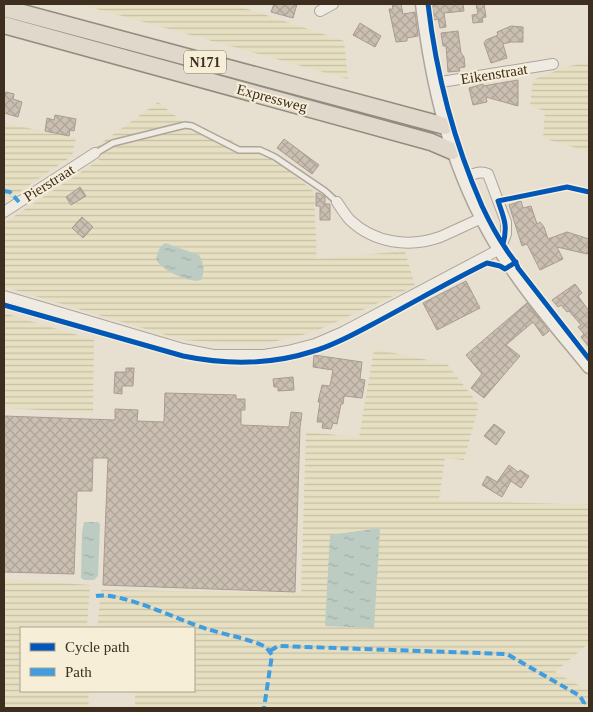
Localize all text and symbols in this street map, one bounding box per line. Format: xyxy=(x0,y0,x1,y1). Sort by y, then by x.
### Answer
road number: N171 xyxy=(184,51,226,74)
street label: Eikenstraat xyxy=(459,61,529,87)
street label: Expressweg xyxy=(235,81,310,115)
street label: Pierstraat xyxy=(21,161,78,205)
legend xyxy=(20,627,195,692)
text: Cycle path xyxy=(65,639,130,655)
text: Path xyxy=(65,664,92,680)

